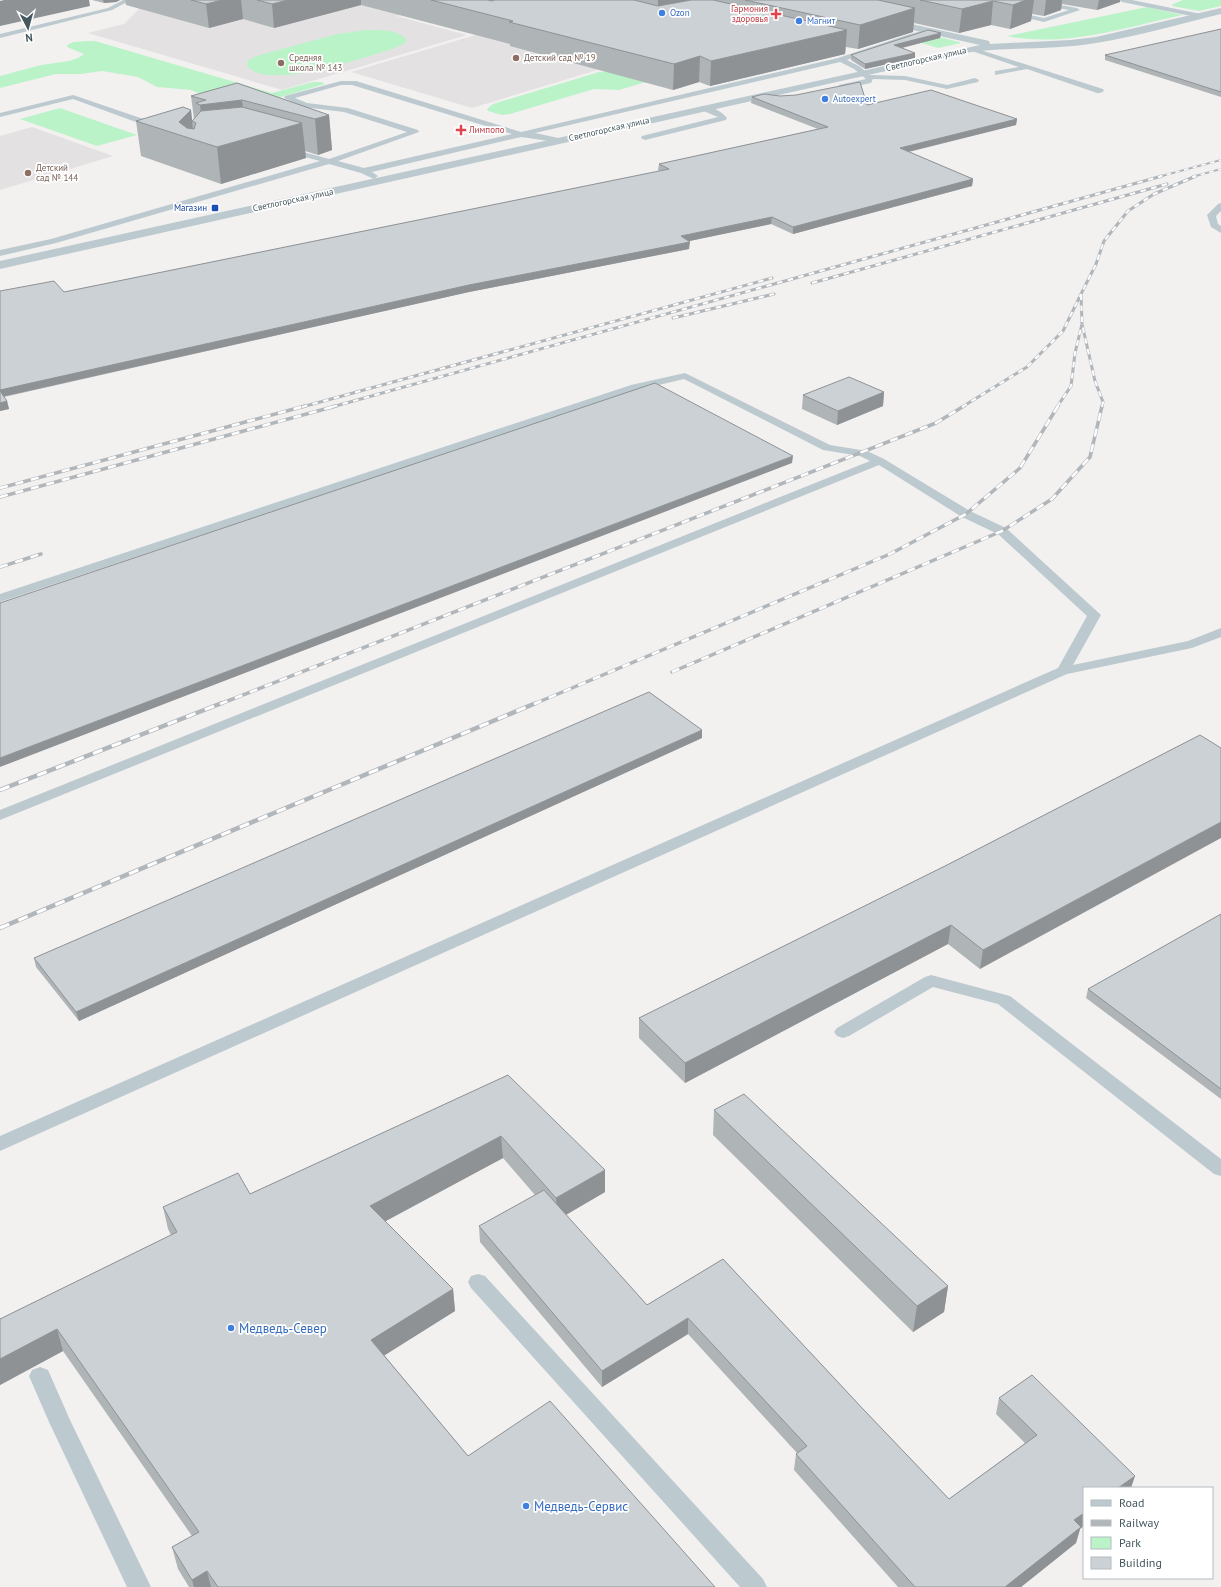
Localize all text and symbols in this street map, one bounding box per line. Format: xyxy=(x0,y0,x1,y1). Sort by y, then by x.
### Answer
place label: Гармония здоровья xyxy=(731,3,768,24)
place label: Ozon xyxy=(670,7,690,18)
north arrow xyxy=(8,8,48,48)
marker: Ozon xyxy=(657,8,667,18)
marker: Гармония здоровья xyxy=(771,9,781,19)
place label: Магнит xyxy=(807,15,836,26)
marker: Магнит xyxy=(794,16,804,26)
text: N xyxy=(25,31,33,45)
street label: Светлогорская улица xyxy=(885,44,967,73)
place label: Средняя школа № 143 xyxy=(289,52,342,73)
place label: Детский сад № 19 xyxy=(524,52,596,63)
marker: Детский сад № 19 xyxy=(511,53,521,63)
marker: Средняя школа № 143 xyxy=(276,58,286,68)
place label: Autoexpert xyxy=(833,93,876,104)
marker: Autoexpert xyxy=(820,94,830,104)
street label: Светлогорская улица xyxy=(568,114,650,143)
place label: Лимпопо xyxy=(468,124,505,135)
marker: Лимпопо xyxy=(456,125,466,135)
place label: Детский сад № 144 xyxy=(36,162,78,183)
marker: Детский сад № 144 xyxy=(23,168,33,178)
street label: Светлогорская улица xyxy=(252,186,334,213)
place label: Магазин xyxy=(174,202,207,213)
marker: Магазин xyxy=(210,203,220,213)
place label: Медведь-Север xyxy=(239,1320,327,1337)
marker: Медведь-Север xyxy=(226,1323,236,1333)
legend xyxy=(1083,1487,1213,1579)
text: Road xyxy=(1119,1495,1144,1510)
place label: Медведь-Сервис xyxy=(534,1498,628,1515)
marker: Медведь-Сервис xyxy=(521,1501,531,1511)
text: Railway xyxy=(1119,1515,1159,1530)
text: Park xyxy=(1119,1535,1141,1550)
text: Building xyxy=(1119,1555,1162,1570)

